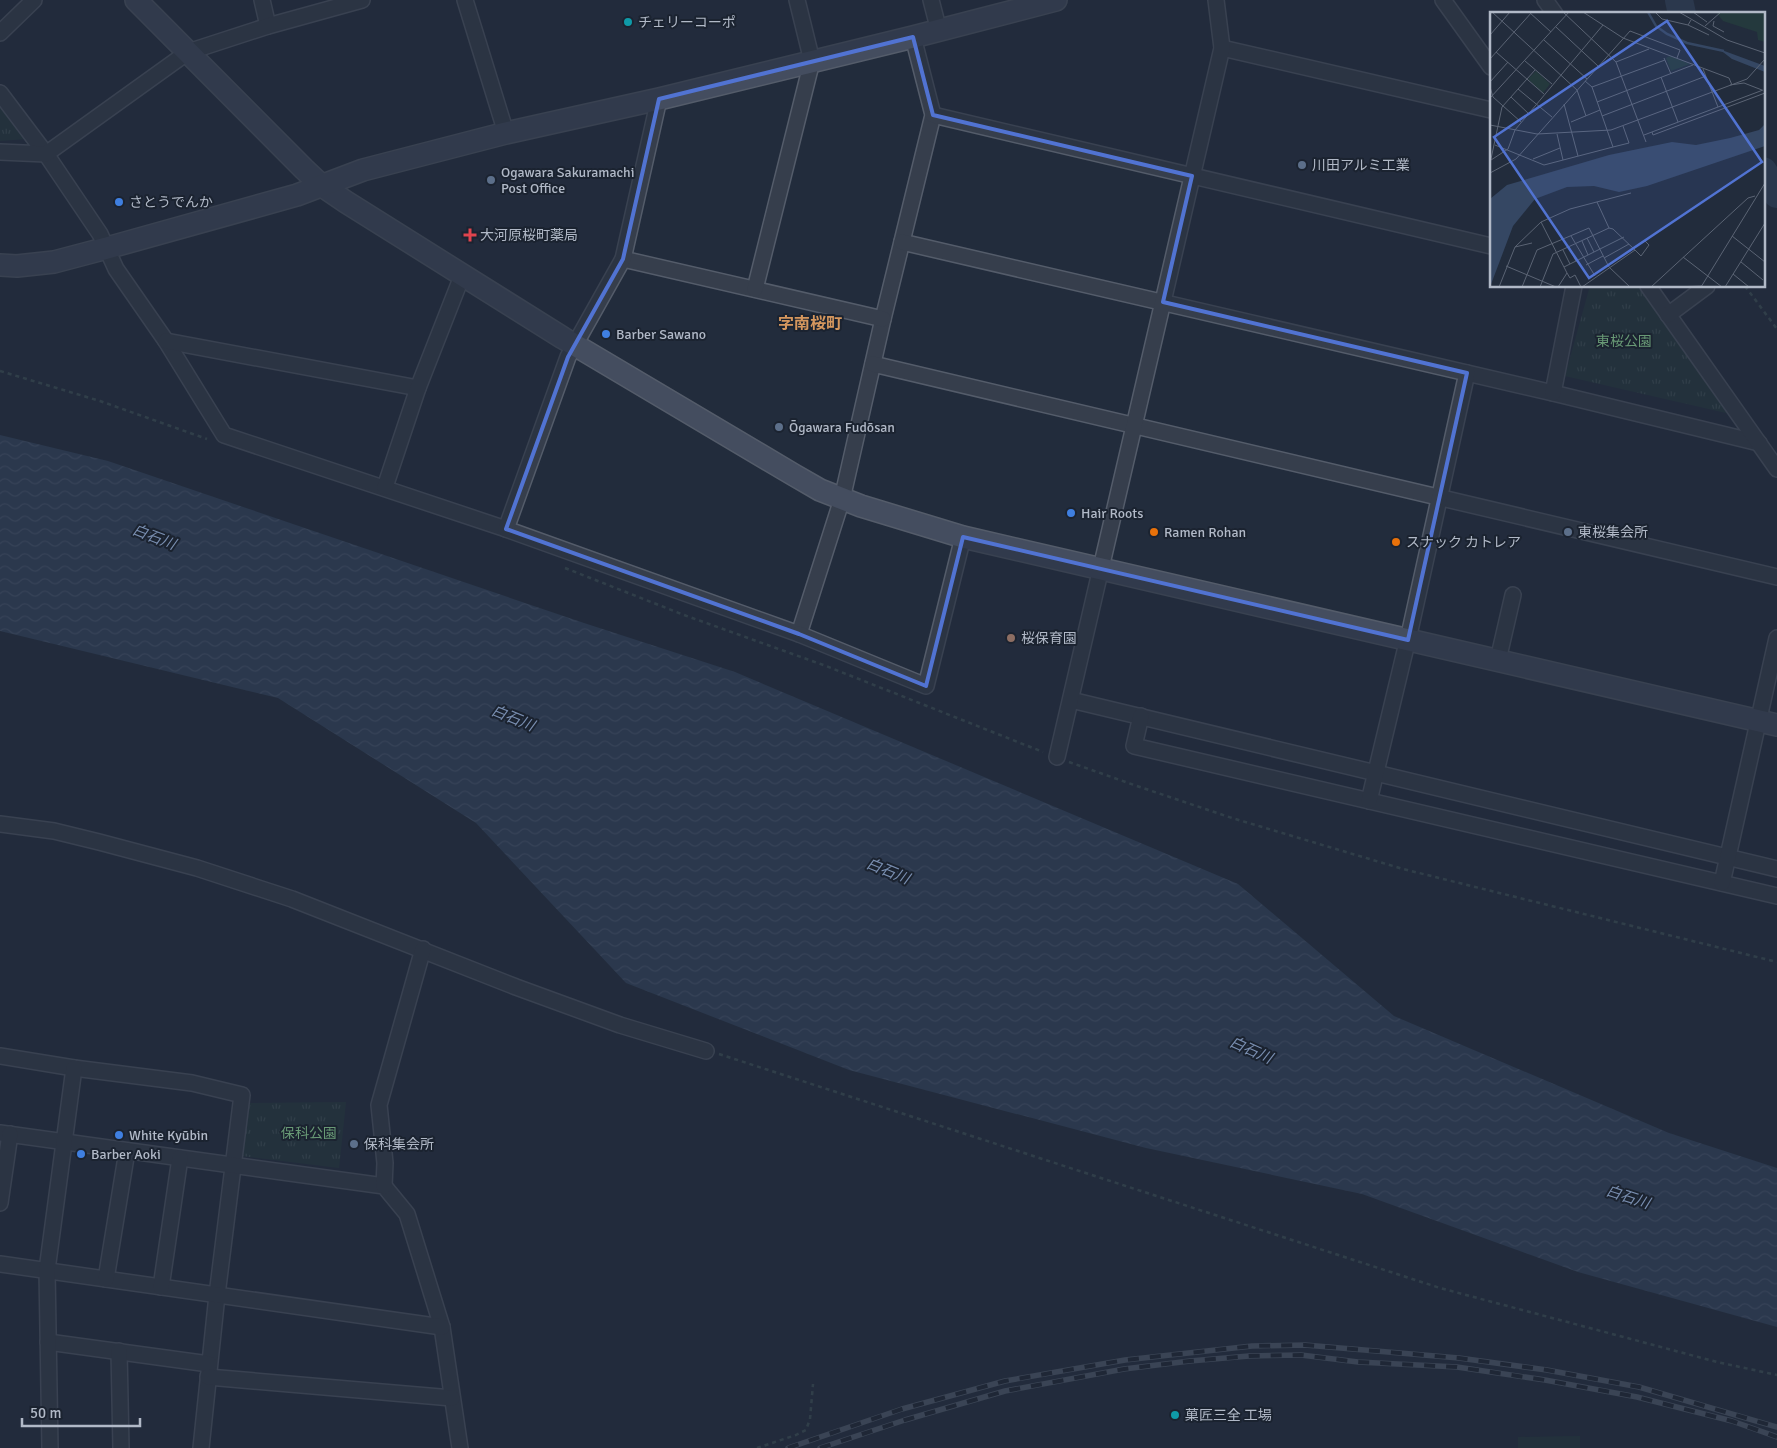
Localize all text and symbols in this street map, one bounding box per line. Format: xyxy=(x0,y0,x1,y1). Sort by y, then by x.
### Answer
inset map xyxy=(1490,12,1764,288)
place label: チェリーコーポ xyxy=(638,14,736,31)
marker: チェリーコーポ xyxy=(622,16,634,28)
place label: 川田アルミ工業 xyxy=(1312,157,1410,174)
marker: 川田アルミ工業 xyxy=(1296,159,1308,171)
place label: Ogawara Sakuramachi Post Office xyxy=(501,164,635,197)
marker: Ogawara Sakuramachi Post Office xyxy=(485,174,497,186)
place label: さとうでんか xyxy=(129,194,213,211)
marker: さとうでんか xyxy=(113,196,125,208)
place label: 大河原桜町薬局 xyxy=(480,227,578,244)
marker: 大河原桜町薬局 xyxy=(464,229,476,241)
district label: 字南桜町 xyxy=(778,314,842,334)
place label: Barber Sawano xyxy=(616,326,706,343)
marker: Barber Sawano xyxy=(600,328,612,340)
park label: 東桜公園 xyxy=(1596,333,1652,350)
place label: Ōgawara Fudōsan xyxy=(789,419,895,436)
marker: Ōgawara Fudōsan xyxy=(773,421,785,433)
place label: Hair Roots xyxy=(1081,505,1143,522)
marker: Hair Roots xyxy=(1065,507,1077,519)
water label: 白石川 xyxy=(130,521,180,554)
place label: Ramen Rohan xyxy=(1164,524,1246,541)
place label: 東桜集会所 xyxy=(1578,524,1648,541)
marker: Ramen Rohan xyxy=(1148,526,1160,538)
marker: 東桜集会所 xyxy=(1562,526,1574,538)
place label: スナック カトレア xyxy=(1406,534,1521,551)
marker: スナック カトレア xyxy=(1390,536,1402,548)
place label: 桜保育園 xyxy=(1021,630,1077,647)
marker: 桜保育園 xyxy=(1005,632,1017,644)
water label: 白石川 xyxy=(489,701,539,736)
water label: 白石川 xyxy=(864,854,914,889)
water label: 白石川 xyxy=(1227,1033,1277,1068)
park label: 保科公園 xyxy=(281,1125,337,1142)
place label: White Kyūbin xyxy=(129,1127,208,1144)
marker: White Kyūbin xyxy=(113,1129,125,1141)
place label: 保科集会所 xyxy=(364,1136,434,1153)
marker: 保科集会所 xyxy=(348,1138,360,1150)
place label: Barber Aoki xyxy=(91,1146,161,1163)
marker: Barber Aoki xyxy=(75,1148,87,1160)
water label: 白石川 xyxy=(1604,1181,1654,1213)
scale bar xyxy=(22,1396,140,1428)
text: 50 m xyxy=(30,1404,61,1422)
place label: 菓匠三全 工場 xyxy=(1185,1407,1272,1424)
marker: 菓匠三全 工場 xyxy=(1169,1409,1181,1421)

